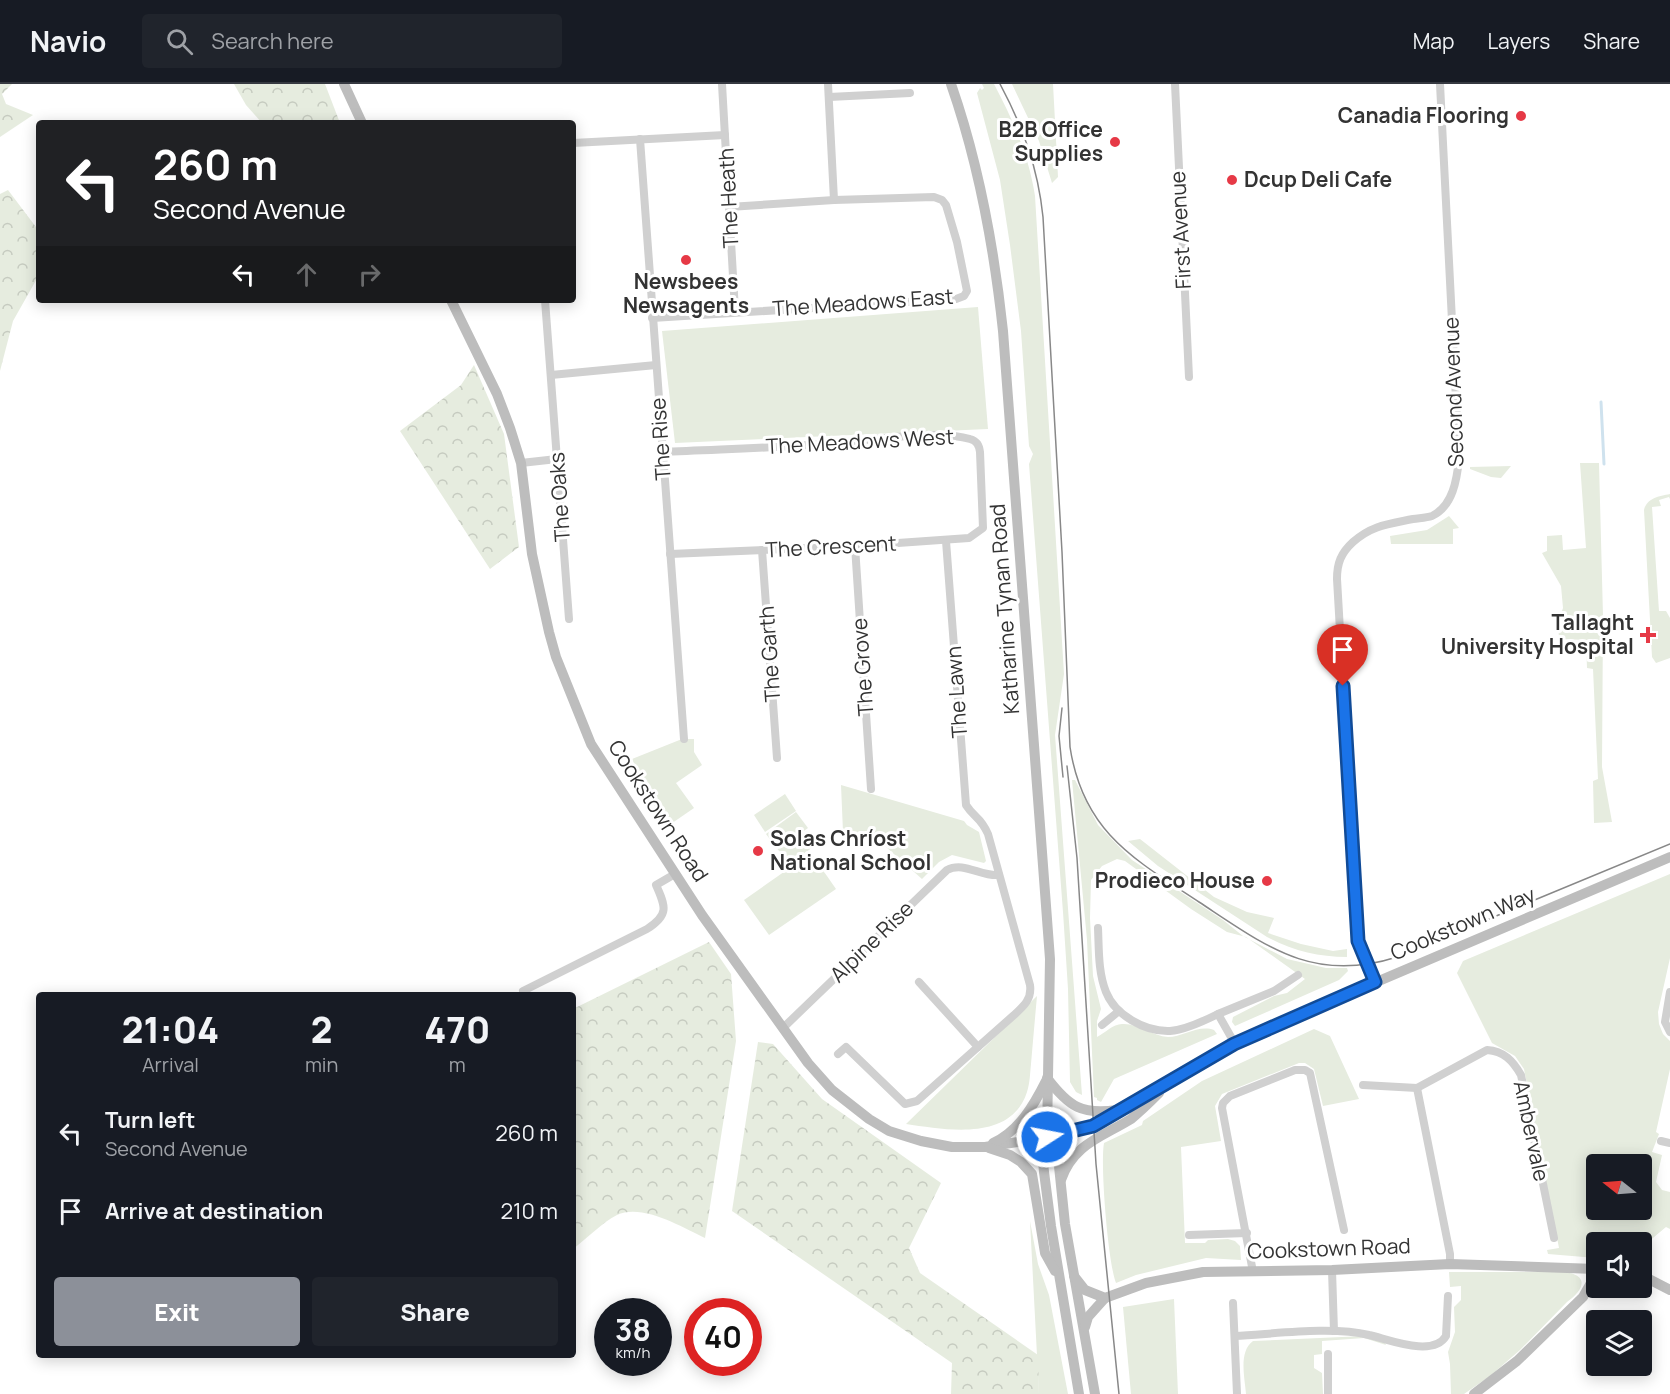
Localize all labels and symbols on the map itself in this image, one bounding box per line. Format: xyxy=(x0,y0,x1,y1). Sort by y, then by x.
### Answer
place label: Canadia Flooring xyxy=(1338,101,1509,129)
marker: Canadia Flooring xyxy=(1514,109,1528,123)
place label: B2B Office Supplies xyxy=(998,115,1103,167)
marker: B2B Office Supplies xyxy=(1108,135,1122,149)
street label: The Heath xyxy=(711,147,745,249)
place label: Dcup Deli Cafe xyxy=(1244,165,1392,193)
street label: First Avenue xyxy=(1163,170,1197,290)
marker: Dcup Deli Cafe xyxy=(1225,173,1239,187)
marker: Newsbees Newsagents xyxy=(679,253,693,267)
place label: Newsbees Newsagents xyxy=(623,267,749,319)
street label: The Meadows East xyxy=(772,282,954,322)
street label: Second Avenue xyxy=(1436,317,1470,467)
street label: The Rise xyxy=(643,397,677,481)
street label: The Meadows West xyxy=(765,422,955,460)
street label: The Oaks xyxy=(542,451,576,543)
street label: Katharine Tynan Road xyxy=(983,503,1025,715)
street label: The Crescent xyxy=(765,529,897,563)
street label: The Garth xyxy=(752,605,786,703)
place label: Tallaght University Hospital xyxy=(1441,608,1634,660)
street label: The Grove xyxy=(845,617,879,717)
pin xyxy=(1317,624,1368,686)
marker: Tallaght University Hospital xyxy=(1639,626,1657,644)
street label: The Lawn xyxy=(939,645,973,739)
street label: Cookstown Road xyxy=(603,734,715,887)
place label: Solas Chríost National School xyxy=(770,824,931,876)
marker: Solas Chríost National School xyxy=(751,844,765,858)
place label: Prodieco House xyxy=(1095,866,1255,894)
marker: Prodieco House xyxy=(1260,874,1274,888)
street label: Cookstown Way xyxy=(1386,880,1539,966)
street label: Alpine Rise xyxy=(824,894,919,988)
street label: Ambervale xyxy=(1508,1078,1556,1184)
position arrow xyxy=(1015,1105,1079,1169)
north arrow xyxy=(1586,1154,1652,1220)
street label: Cookstown Road xyxy=(1247,1231,1411,1265)
speed limit sign: 40 xyxy=(684,1298,762,1376)

